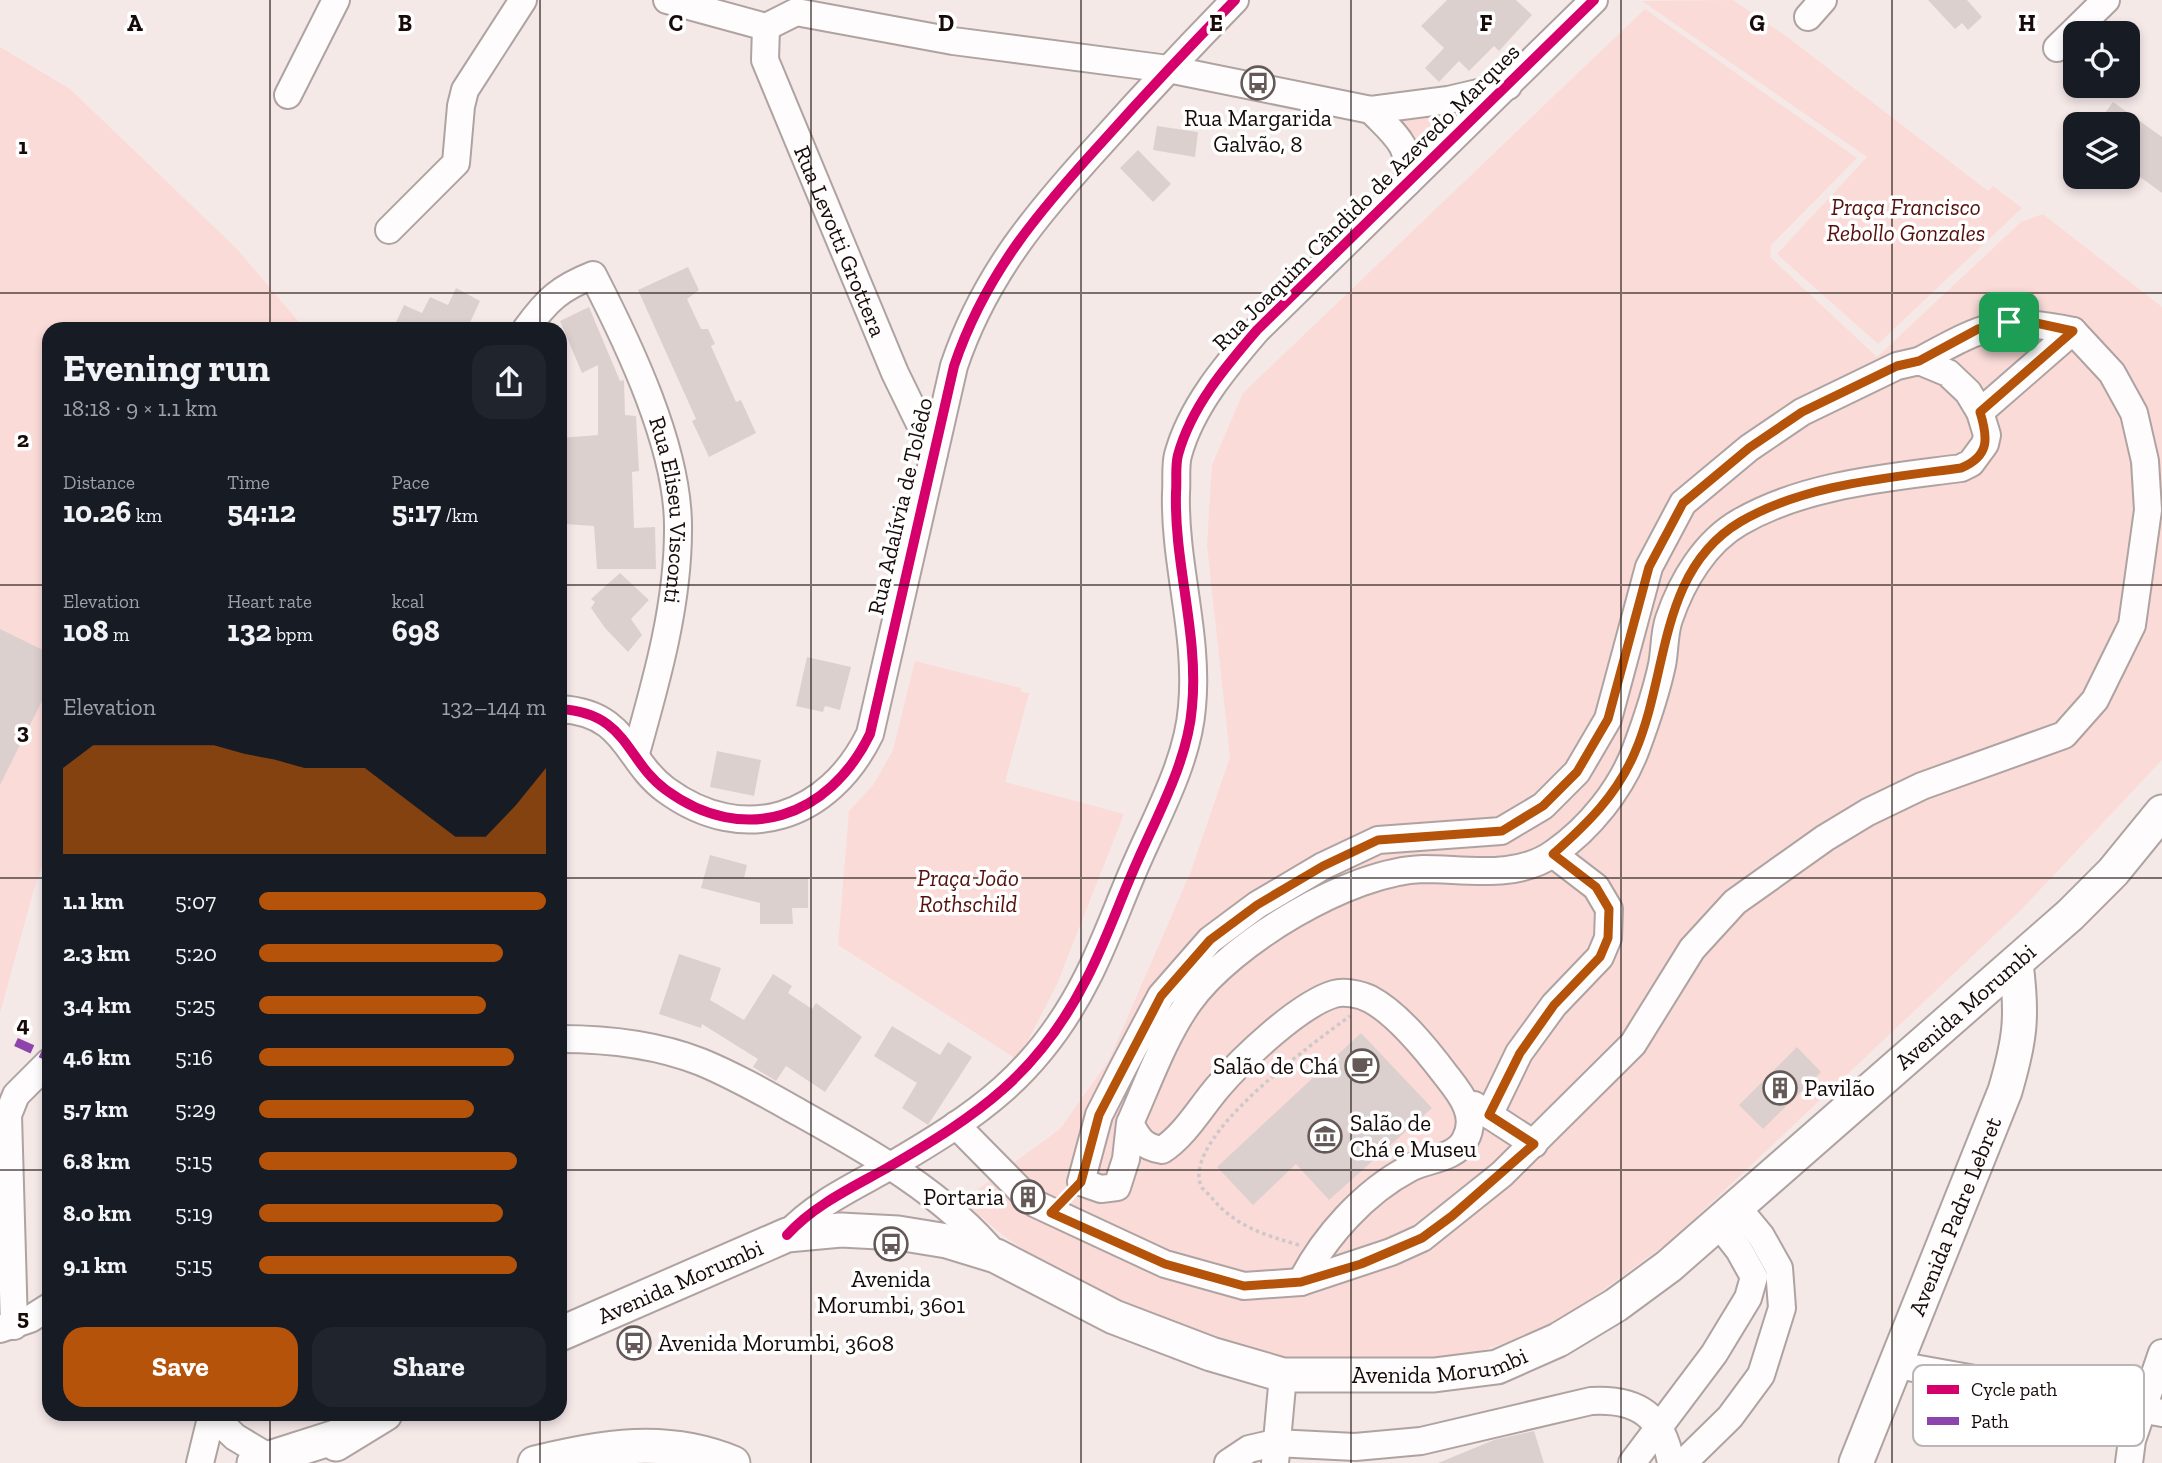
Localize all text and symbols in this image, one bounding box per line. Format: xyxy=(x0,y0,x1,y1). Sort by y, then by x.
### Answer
text: A xyxy=(127,9,143,37)
text: B xyxy=(398,9,412,37)
text: C xyxy=(669,9,683,37)
text: D xyxy=(938,9,954,37)
text: E xyxy=(1209,9,1223,37)
text: F xyxy=(1479,9,1493,37)
text: G xyxy=(1749,9,1765,37)
text: H xyxy=(2018,9,2036,37)
map controls xyxy=(2063,21,2140,189)
button: locate xyxy=(2063,21,2140,98)
street label: Rua Joaquim Cândido de Azevedo Marques xyxy=(1207,38,1525,356)
bus stop icon: Rua Margarida Galvão, 8 xyxy=(1239,64,1277,102)
place label: Rua Margarida Galvão, 8 xyxy=(1184,104,1332,158)
button: layers xyxy=(2063,112,2140,189)
text: 1 xyxy=(18,132,28,160)
street label: Rua Levotti Grottera xyxy=(788,141,892,341)
park label: Praça Francisco Rebollo Gonzales xyxy=(1827,193,1985,247)
pin xyxy=(1979,292,2039,352)
icon: arrive xyxy=(1990,303,2028,341)
text: Evening run xyxy=(63,345,270,391)
button: share xyxy=(472,345,546,419)
text: 18:18 · 9 × 1.1 km xyxy=(63,394,217,422)
street label: Rua Adalívia de Tolêdo xyxy=(861,395,939,617)
street label: Rua Eliseu Visconti xyxy=(643,413,692,606)
text: 2 xyxy=(17,425,29,453)
text: Distance xyxy=(63,471,135,494)
text: Time xyxy=(227,471,270,494)
text: Pace xyxy=(392,471,429,494)
text: 10.26 xyxy=(63,494,131,530)
text: 54:12 xyxy=(227,494,296,530)
text: 5:17 xyxy=(392,494,441,530)
text: km xyxy=(131,504,162,527)
text: /km xyxy=(441,504,478,527)
text: Elevation xyxy=(63,590,140,613)
text: Heart rate xyxy=(227,590,312,613)
text: kcal xyxy=(392,590,424,613)
text: 108 xyxy=(63,613,109,649)
text: 132 xyxy=(227,613,272,649)
text: 698 xyxy=(392,613,440,649)
text: m xyxy=(109,623,129,646)
text: bpm xyxy=(272,623,313,646)
text: Elevation xyxy=(63,693,156,721)
text: 132–144 m xyxy=(441,693,546,721)
text: 3 xyxy=(17,717,29,745)
park label: Praça João Rothschild xyxy=(917,864,1019,918)
text: 1.1 km xyxy=(63,887,124,915)
text: 5:07 xyxy=(175,887,216,915)
street label: Avenida Morumbi xyxy=(1889,938,2041,1076)
text: 2.3 km xyxy=(63,939,130,967)
text: 5:20 xyxy=(175,939,217,967)
text: 3.4 km xyxy=(63,991,131,1019)
text: 5:25 xyxy=(175,991,216,1019)
text: 4 xyxy=(16,1010,30,1038)
text: 4.6 km xyxy=(63,1043,131,1071)
text: 5:16 xyxy=(175,1043,213,1071)
cafe icon: Salão de Chá xyxy=(1343,1047,1381,1085)
place label: Salão de Chá xyxy=(1213,1052,1338,1080)
building icon: Pavilão xyxy=(1761,1069,1799,1107)
place label: Pavilão xyxy=(1804,1074,1875,1102)
text: 5.7 km xyxy=(63,1095,128,1123)
text: 5:29 xyxy=(175,1095,216,1123)
place label: Salão de Chá e Museu xyxy=(1350,1109,1477,1163)
street label: Avenida Padre Lebret xyxy=(1903,1112,2007,1320)
museum icon: Salão de Chá e Museu xyxy=(1306,1117,1344,1155)
text: 6.8 km xyxy=(63,1147,130,1175)
text: 5:15 xyxy=(175,1147,213,1175)
building icon: Portaria xyxy=(1009,1178,1047,1216)
place label: Portaria xyxy=(923,1183,1004,1211)
text: 8.0 km xyxy=(63,1199,131,1227)
text: 5:19 xyxy=(175,1199,213,1227)
bus stop icon: Avenida Morumbi, 3601 xyxy=(872,1225,910,1263)
street label: Avenida Morumbi xyxy=(593,1233,767,1330)
text: 9.1 km xyxy=(63,1251,127,1279)
text: 5:15 xyxy=(175,1251,213,1279)
place label: Avenida Morumbi, 3601 xyxy=(817,1265,965,1319)
text: 5 xyxy=(17,1303,29,1331)
bus stop icon: Avenida Morumbi, 3608 xyxy=(615,1324,653,1362)
button: Save xyxy=(63,1327,298,1407)
button: Share xyxy=(312,1327,546,1407)
place label: Avenida Morumbi, 3608 xyxy=(658,1329,894,1357)
street label: Avenida Morumbi xyxy=(1352,1341,1532,1389)
legend xyxy=(1913,1365,2144,1446)
text: Cycle path xyxy=(1971,1378,2057,1401)
text: Path xyxy=(1971,1410,2009,1433)

